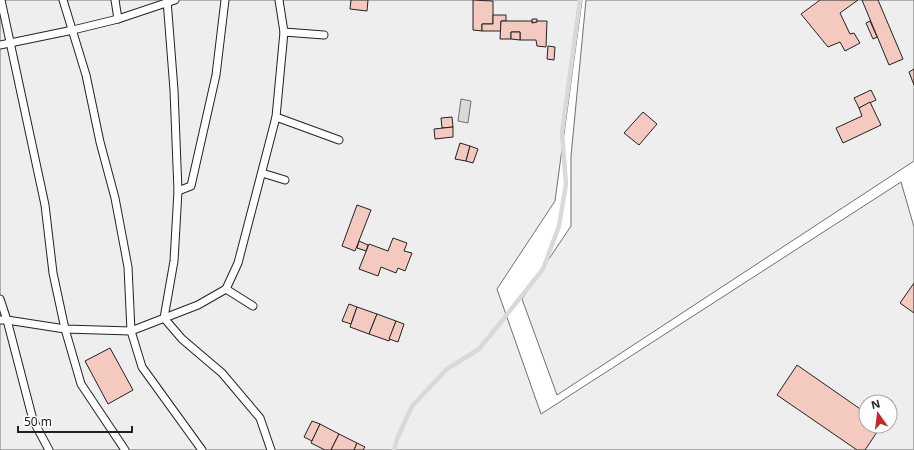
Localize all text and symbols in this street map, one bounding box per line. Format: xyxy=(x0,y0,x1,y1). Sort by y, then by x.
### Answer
north arrow xyxy=(858,394,898,434)
text: N xyxy=(869,395,882,412)
scale bar xyxy=(18,408,132,434)
text: 50 m xyxy=(24,413,52,430)

